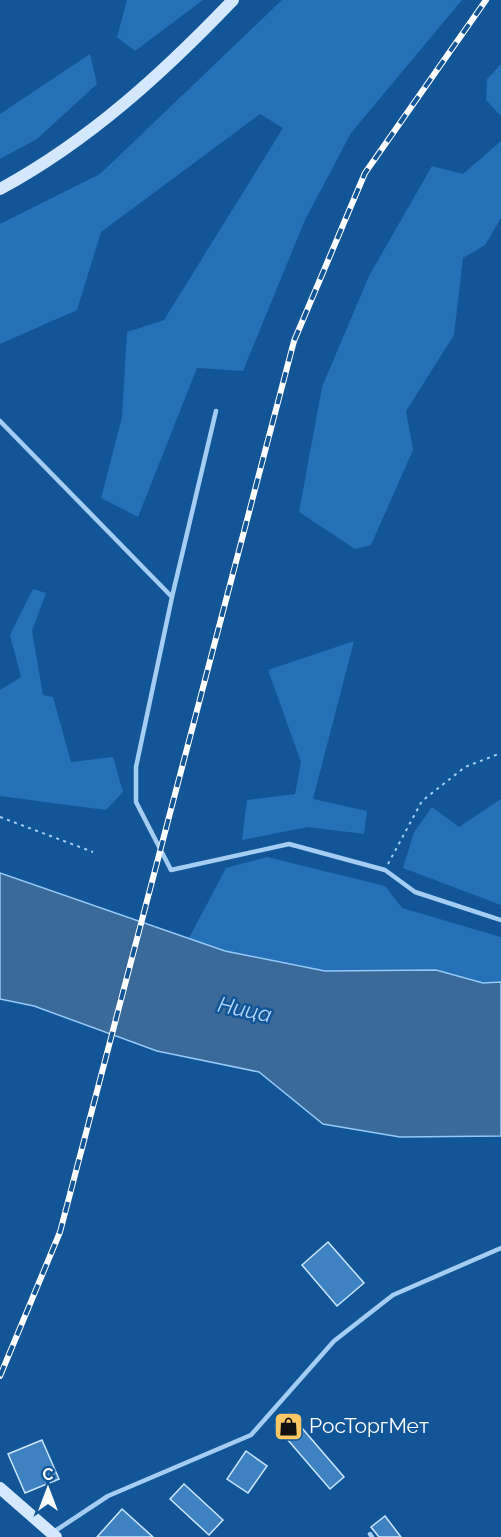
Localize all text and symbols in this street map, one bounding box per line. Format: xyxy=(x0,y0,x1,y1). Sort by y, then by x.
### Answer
water label: Ница xyxy=(216,991,274,1027)
shop icon: РосТоргМет xyxy=(272,1410,304,1442)
place label: РосТоргМет xyxy=(309,1413,429,1438)
north arrow xyxy=(18,1459,78,1519)
text: С xyxy=(43,1465,54,1484)

